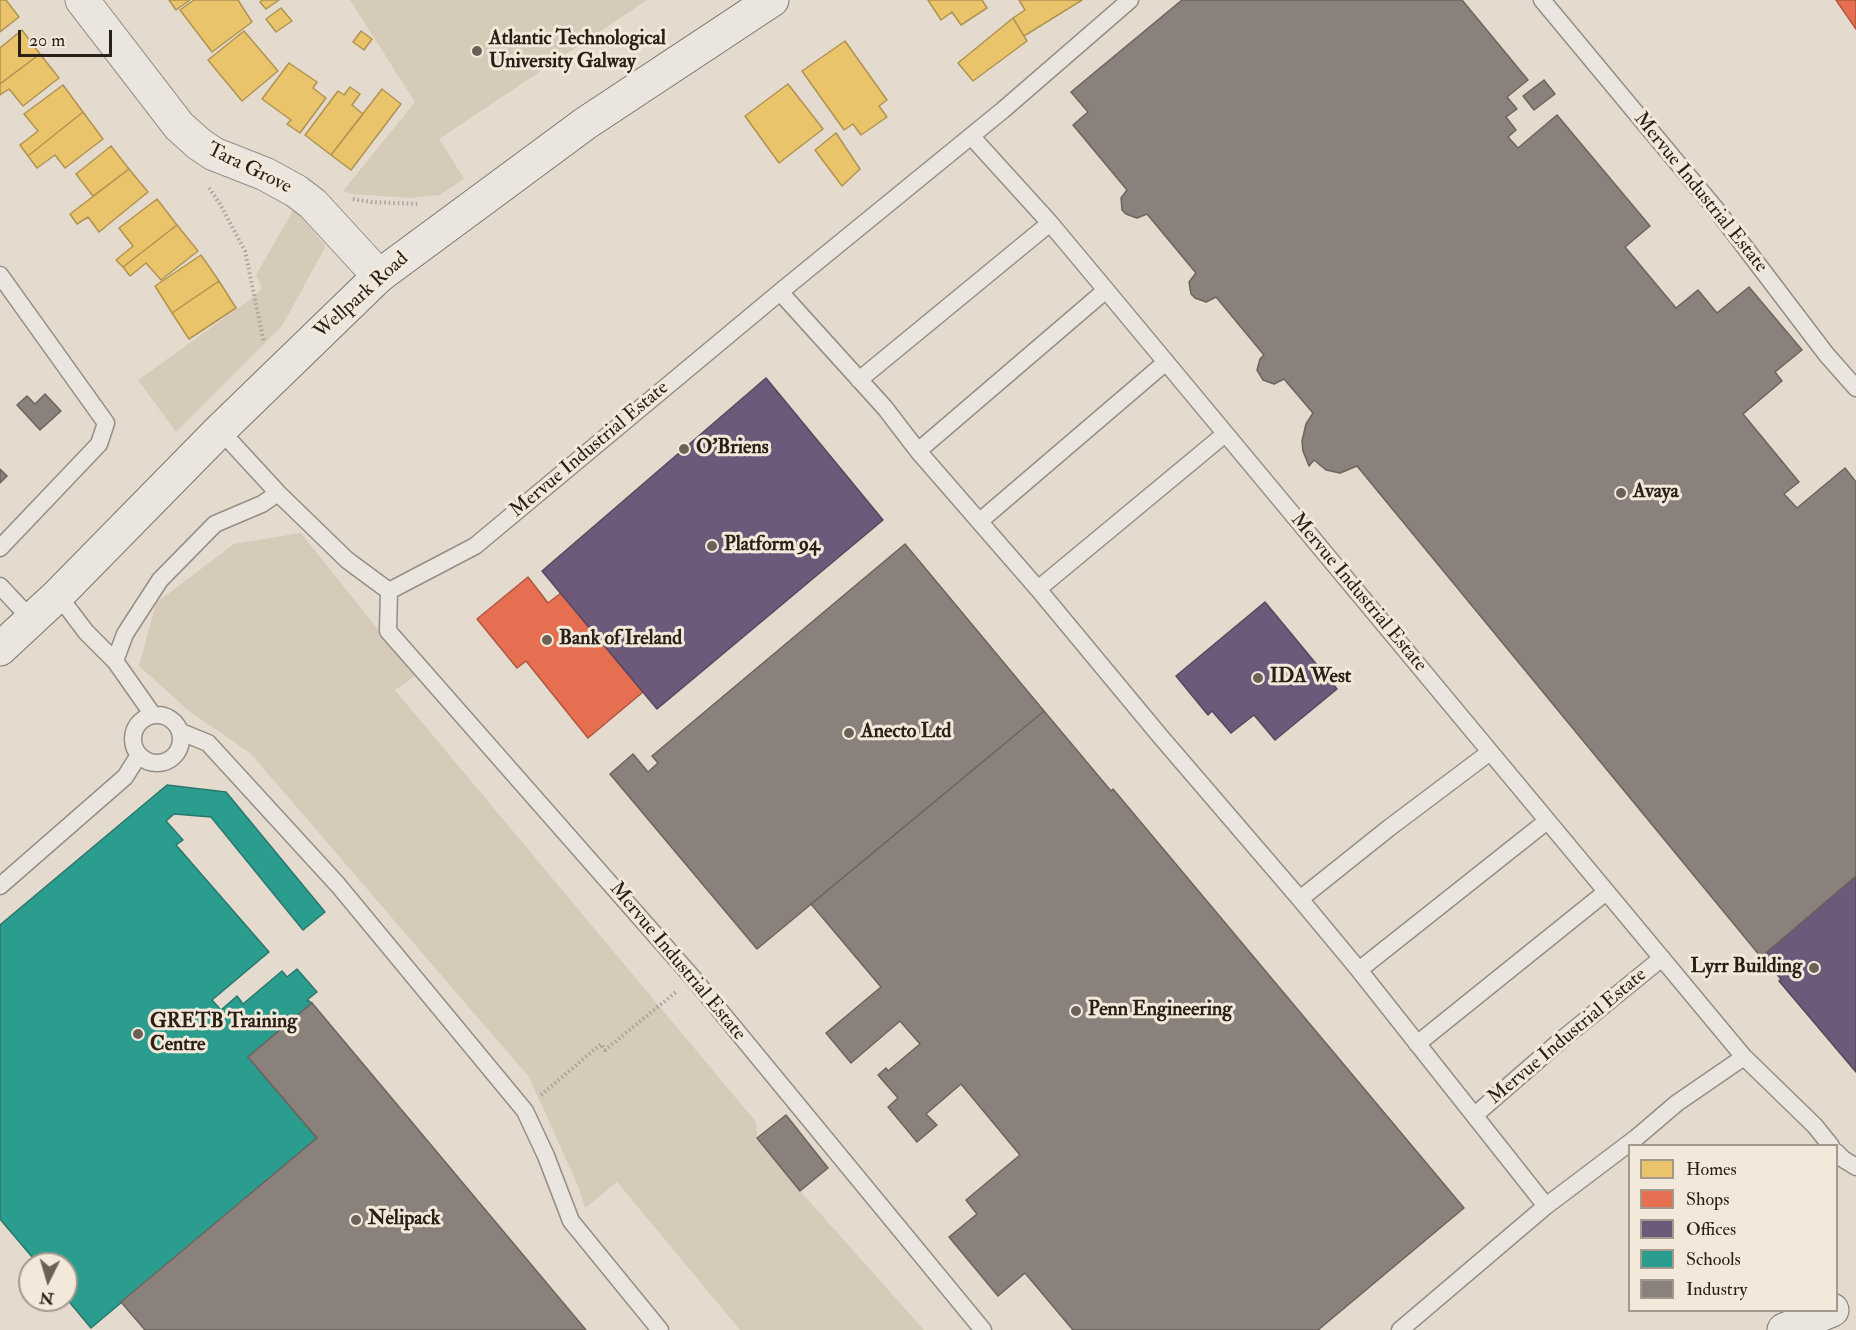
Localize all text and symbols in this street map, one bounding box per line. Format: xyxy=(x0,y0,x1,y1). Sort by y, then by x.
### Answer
scale bar xyxy=(21,18,116,56)
place label: Atlantic Technological University Galway xyxy=(489,28,666,75)
text: 20 m xyxy=(29,29,65,52)
marker: Atlantic Technological University Galway xyxy=(470,44,484,58)
street label: Mervue Industrial Estate xyxy=(1628,108,1772,278)
street label: Tara Grove xyxy=(203,138,295,200)
street label: Wellpark Road xyxy=(310,247,414,345)
street label: Mervue Industrial Estate xyxy=(506,377,674,523)
place label: O'Briens xyxy=(696,437,769,461)
marker: O'Briens xyxy=(677,442,691,456)
place label: Avaya xyxy=(1633,481,1679,505)
marker: Avaya xyxy=(1614,486,1628,500)
street label: Mervue Industrial Estate xyxy=(1285,509,1431,677)
place label: Platform 94 xyxy=(724,534,820,558)
marker: Platform 94 xyxy=(705,539,719,553)
place label: Bank of Ireland xyxy=(559,628,682,652)
marker: Bank of Ireland xyxy=(540,633,554,647)
place label: IDA West xyxy=(1270,666,1351,690)
marker: IDA West xyxy=(1251,671,1265,685)
place label: Anecto Ltd xyxy=(861,721,951,745)
marker: Anecto Ltd xyxy=(842,726,856,740)
street label: Mervue Industrial Estate xyxy=(604,878,750,1046)
place label: Lyrr Building xyxy=(1691,956,1802,980)
marker: Lyrr Building xyxy=(1807,961,1821,975)
street label: Mervue Industrial Estate xyxy=(1484,964,1652,1110)
place label: Penn Engineering xyxy=(1088,999,1232,1023)
marker: Penn Engineering xyxy=(1069,1004,1083,1018)
place label: GRETB Training Centre xyxy=(150,1011,297,1058)
marker: GRETB Training Centre xyxy=(131,1027,145,1041)
legend xyxy=(1628,1144,1838,1312)
text: Homes xyxy=(1686,1158,1737,1181)
text: Shops xyxy=(1686,1188,1729,1211)
place label: Nelipack xyxy=(368,1208,440,1232)
marker: Nelipack xyxy=(349,1213,363,1227)
text: Offices xyxy=(1686,1218,1736,1241)
text: Schools xyxy=(1686,1248,1741,1271)
north arrow xyxy=(18,1252,78,1312)
text: Industry xyxy=(1686,1278,1747,1301)
text: N xyxy=(39,1287,55,1309)

